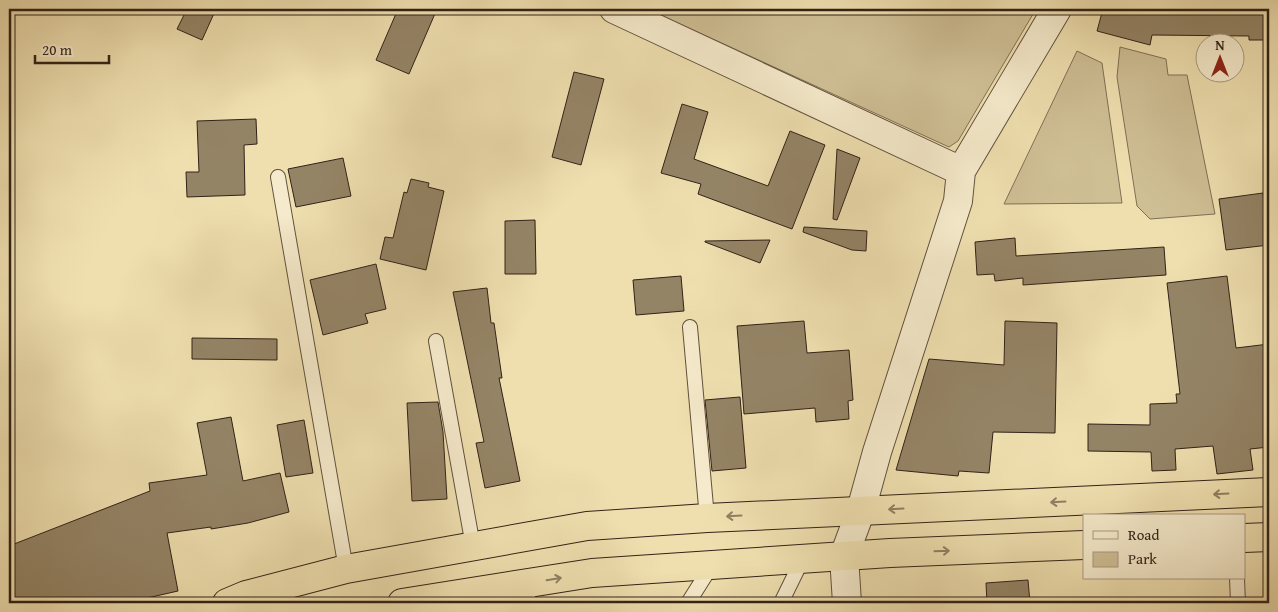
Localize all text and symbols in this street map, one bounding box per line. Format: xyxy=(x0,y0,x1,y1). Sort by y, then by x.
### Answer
scale bar xyxy=(35,32,109,64)
north arrow xyxy=(1196,32,1246,82)
text: N xyxy=(1215,35,1225,55)
text: 20 m xyxy=(42,39,73,60)
one-way arrow xyxy=(1213,490,1229,499)
one-way arrow xyxy=(1050,497,1066,506)
one-way arrow xyxy=(888,504,904,513)
one-way arrow xyxy=(726,512,742,521)
legend xyxy=(1083,514,1246,580)
text: Road xyxy=(1128,524,1159,545)
one-way arrow xyxy=(934,546,950,555)
text: Park xyxy=(1128,548,1157,569)
one-way arrow xyxy=(545,573,561,583)

